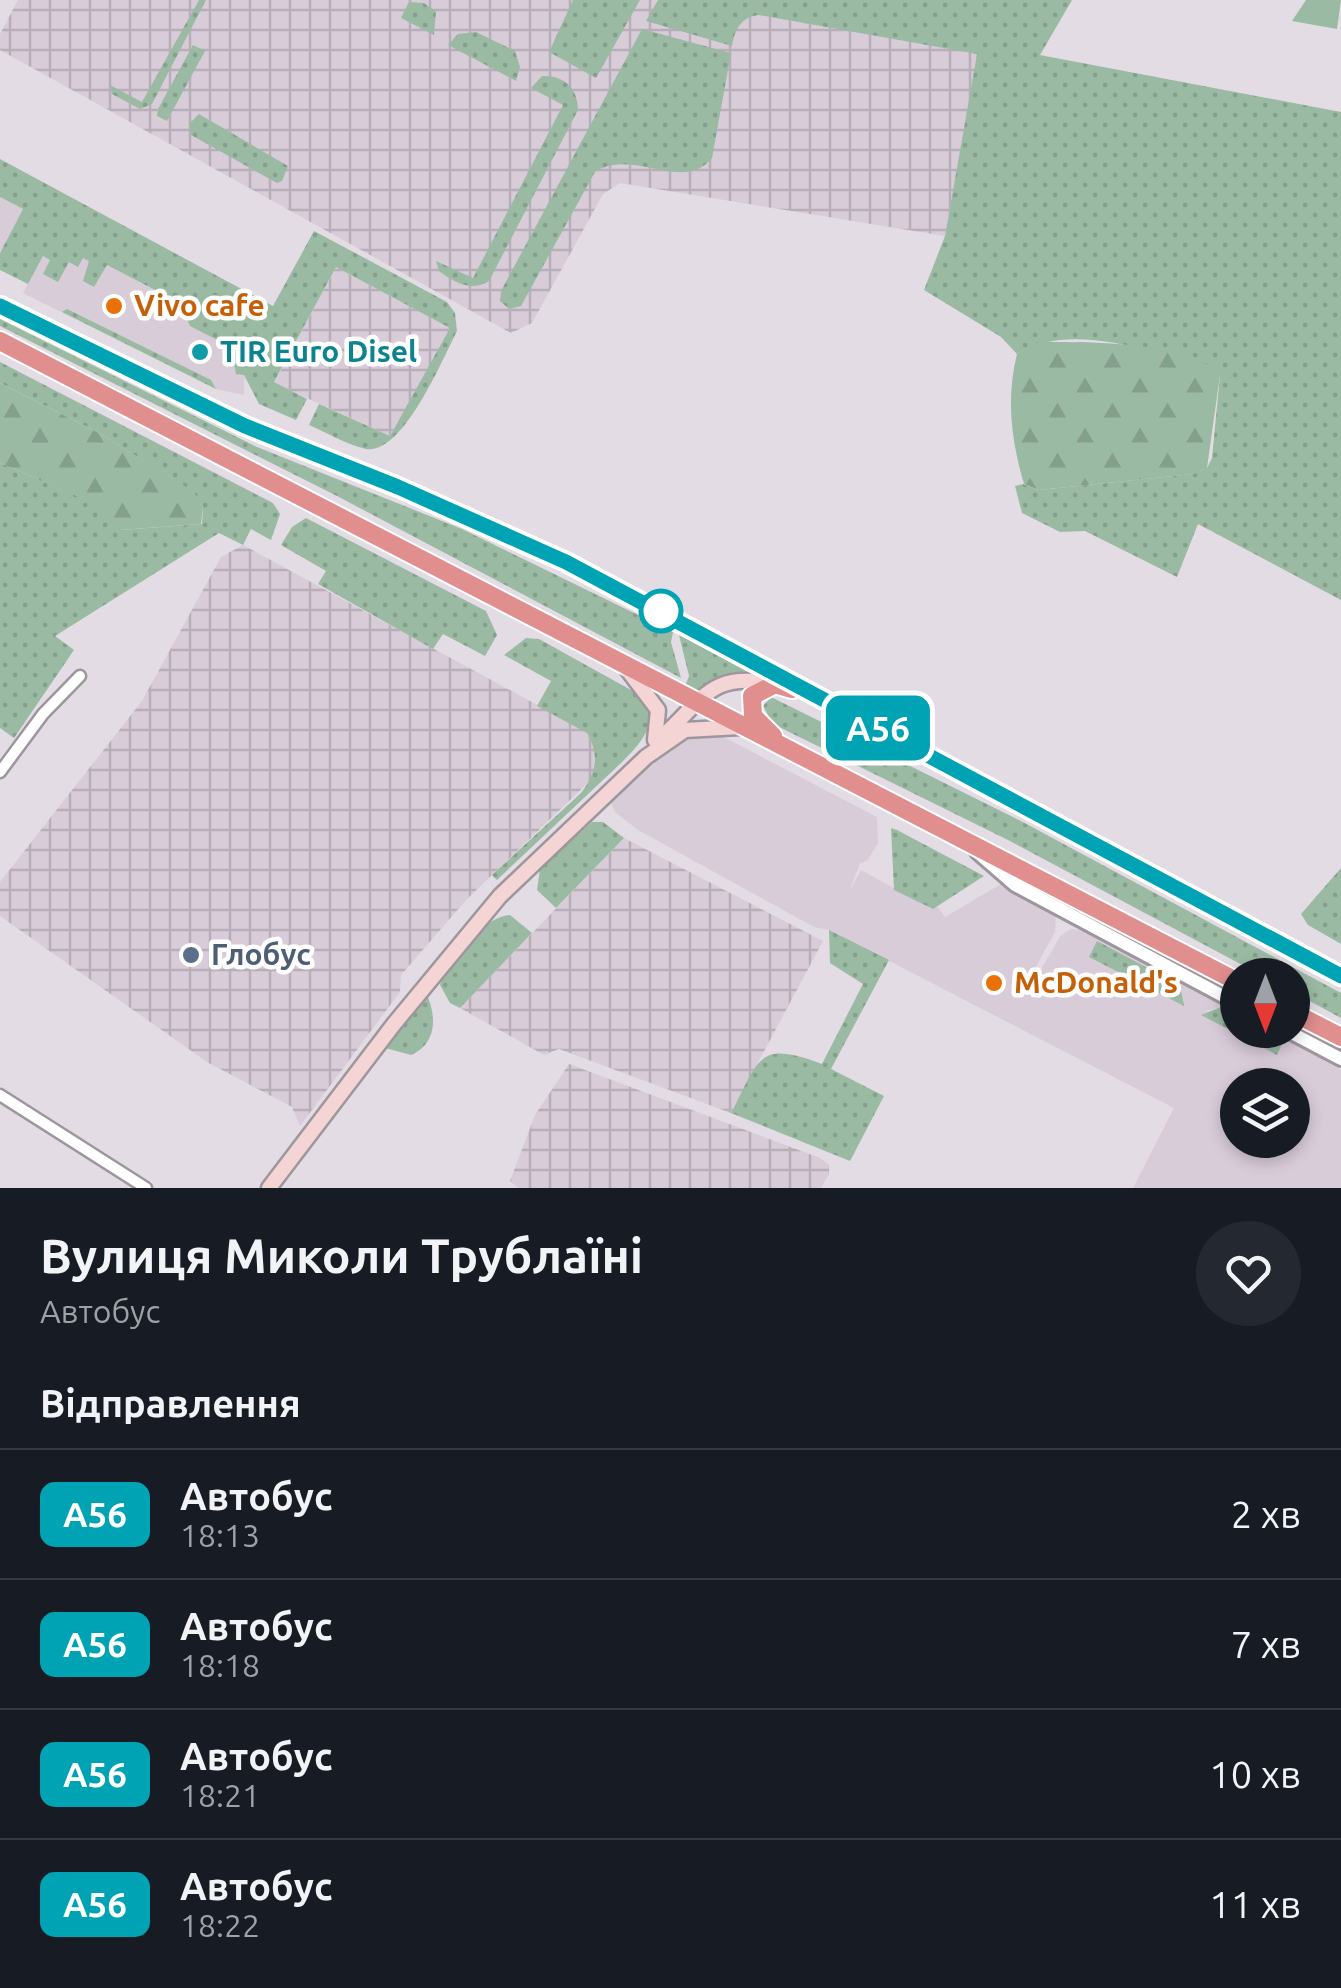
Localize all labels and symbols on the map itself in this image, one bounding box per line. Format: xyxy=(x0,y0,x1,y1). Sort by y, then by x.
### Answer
place label: Vivo cafe xyxy=(134,288,265,322)
marker: Vivo cafe xyxy=(103,295,125,317)
place label: TIR Euro Disel xyxy=(220,334,417,368)
marker: TIR Euro Disel xyxy=(189,341,211,363)
unlabelled marker xyxy=(640,590,682,632)
line badge: A56 xyxy=(820,696,936,760)
place label: Глобус xyxy=(211,937,311,971)
marker: Глобус xyxy=(180,944,202,966)
north arrow xyxy=(1220,958,1310,1048)
place label: McDonald's xyxy=(1014,965,1178,999)
marker: McDonald's xyxy=(983,972,1005,994)

